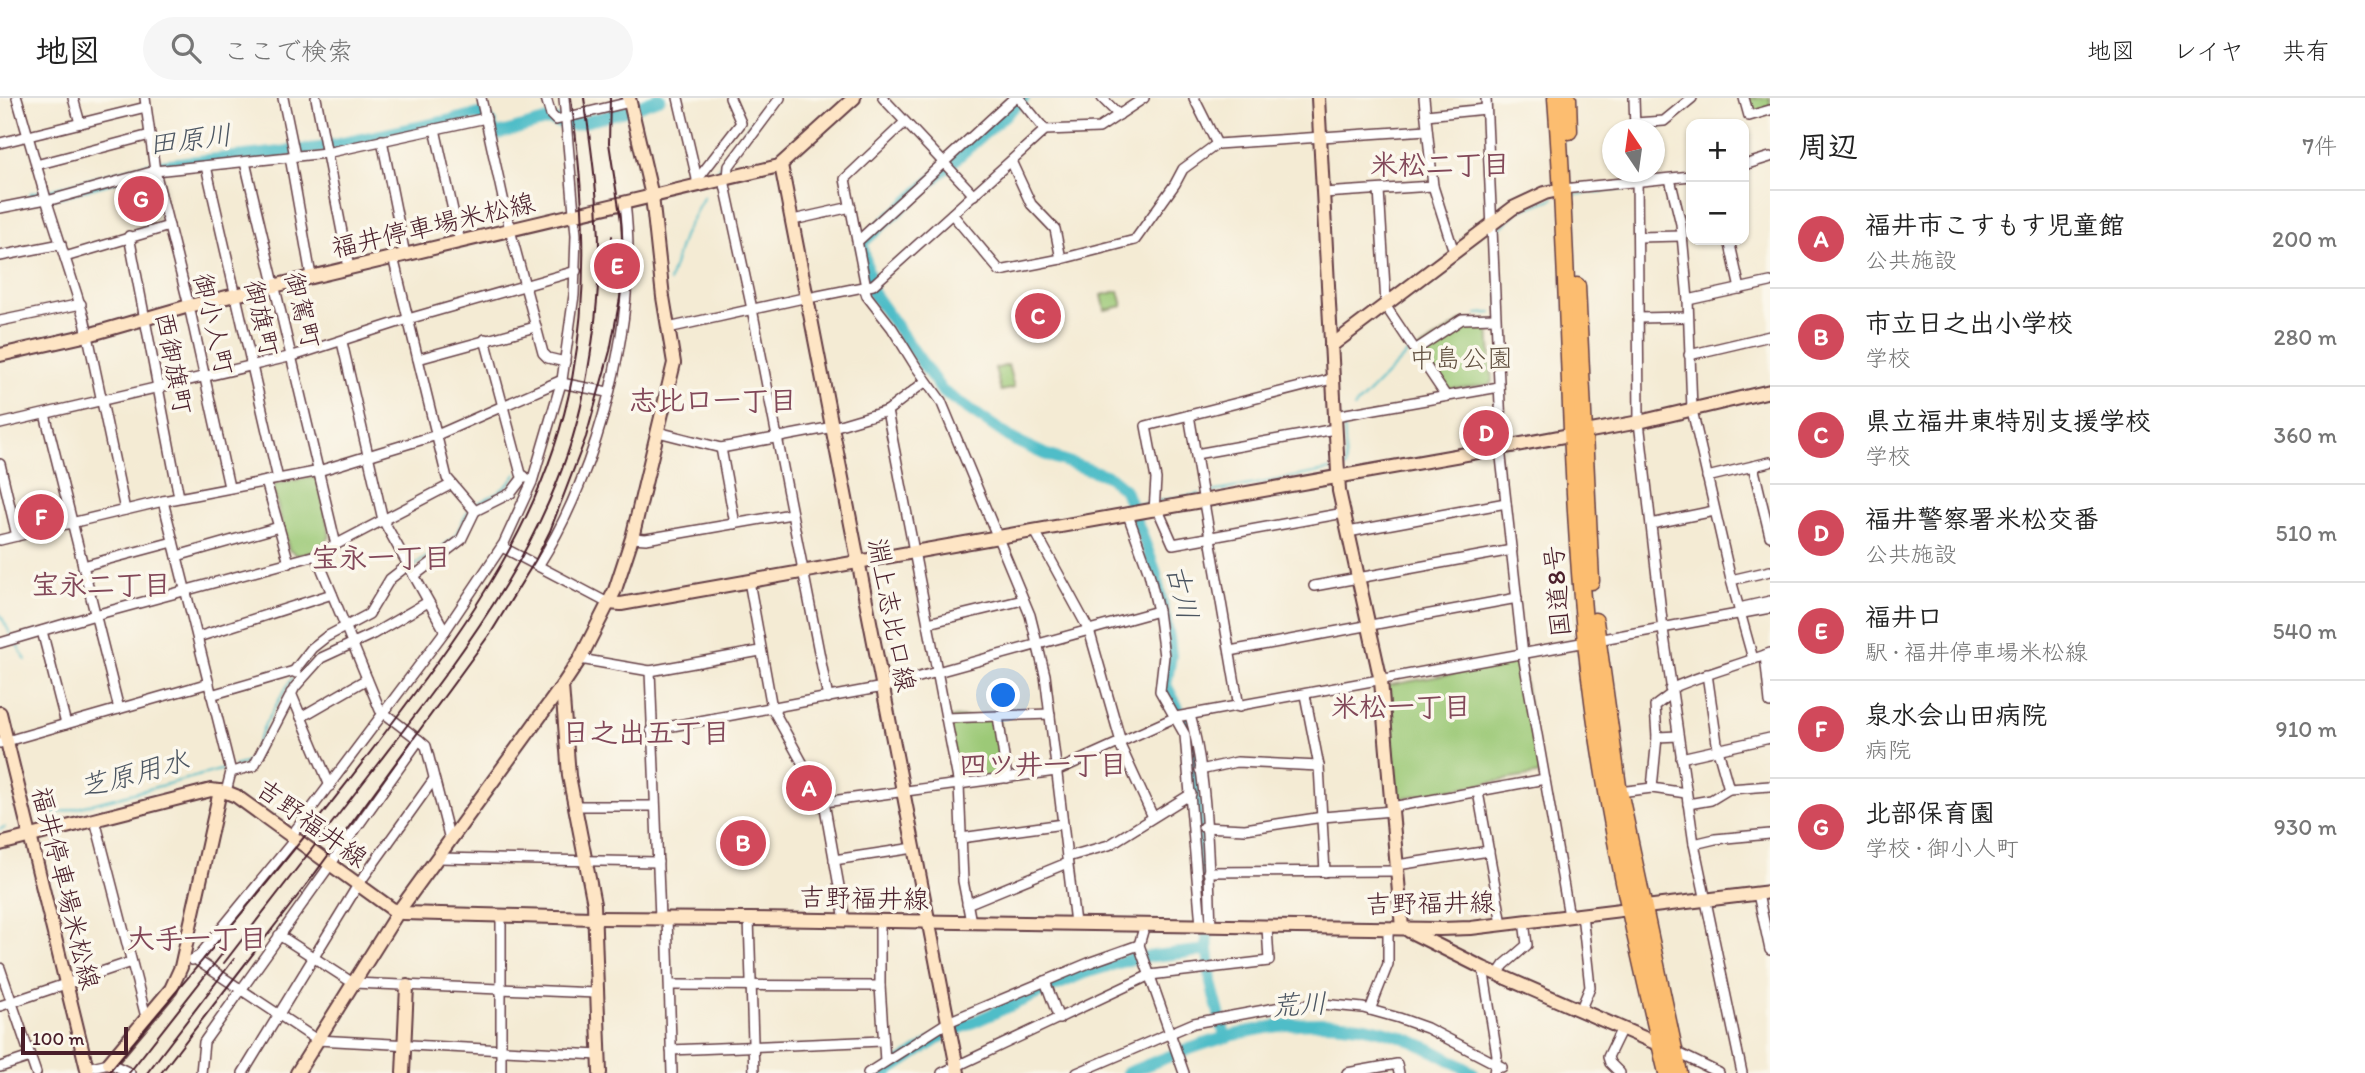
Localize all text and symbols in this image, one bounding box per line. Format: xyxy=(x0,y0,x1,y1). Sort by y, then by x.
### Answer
search box xyxy=(143,17,633,80)
icon: search xyxy=(167,29,205,67)
text: 地図 xyxy=(35,31,101,70)
text: ここで検索 xyxy=(223,35,353,67)
text: 地図 xyxy=(2087,36,2135,65)
text: レイヤ xyxy=(2173,36,2244,65)
text: 共有 xyxy=(2282,36,2330,65)
water label: 田原川 xyxy=(146,117,234,161)
north arrow xyxy=(1602,119,1665,182)
map controls xyxy=(1686,119,1749,245)
button: + xyxy=(1686,119,1749,182)
text: 周辺 xyxy=(1798,128,1858,165)
text: 7件 xyxy=(2303,132,2337,160)
district label: 米松二丁目 xyxy=(1370,147,1510,181)
pin: G xyxy=(118,173,164,225)
button: − xyxy=(1686,182,1749,245)
street label: 福井停車場米松線 xyxy=(328,186,538,264)
text: 福井市こすもす児童館 xyxy=(1865,209,2124,241)
text: A xyxy=(1814,225,1828,253)
text: 200 m xyxy=(2272,225,2337,253)
pin: E xyxy=(594,240,640,292)
text: 公共施設 xyxy=(1865,246,1957,274)
street label: 御駕町 xyxy=(278,268,328,352)
street label: 御小人町 xyxy=(187,270,241,378)
street label: 御旗町 xyxy=(238,276,286,360)
pin: C xyxy=(1015,290,1061,342)
text: 市立日之出小学校 xyxy=(1865,307,2073,339)
street label: 西御旗町 xyxy=(148,309,200,417)
text: B xyxy=(1814,323,1828,351)
text: 280 m xyxy=(2274,323,2337,351)
park label: 中島公園 xyxy=(1409,342,1513,374)
text: 学校 xyxy=(1865,344,1911,372)
district label: 志比口一丁目 xyxy=(629,383,797,417)
text: 県立福井東特別支援学校 xyxy=(1865,405,2151,437)
pin: D xyxy=(1463,407,1509,459)
text: C xyxy=(1814,421,1828,449)
text: 360 m xyxy=(2274,421,2337,449)
text: 学校 xyxy=(1865,442,1911,470)
pin: F xyxy=(18,491,64,543)
text: 福井警察署米松交番 xyxy=(1865,503,2099,535)
text: D xyxy=(1813,519,1829,547)
text: 510 m xyxy=(2276,519,2337,547)
street label: 淵上志比口線 xyxy=(861,535,923,695)
district label: 宝永一丁目 xyxy=(311,540,451,574)
text: 公共施設 xyxy=(1865,540,1957,568)
street label: 国道8号 xyxy=(1537,544,1577,638)
water label: 古川 xyxy=(1160,561,1206,623)
district label: 宝永二丁目 xyxy=(31,567,171,601)
text: 福井口 xyxy=(1865,601,1943,633)
text: E xyxy=(1815,617,1827,645)
text: 540 m xyxy=(2272,617,2337,645)
text: 駅 · 福井停車場米松線 xyxy=(1865,638,2088,666)
your location xyxy=(986,678,1020,712)
district label: 米松一丁目 xyxy=(1331,689,1471,723)
text: 泉水会山田病院 xyxy=(1865,699,2047,731)
district label: 日之出五丁目 xyxy=(562,715,730,749)
text: F xyxy=(1815,715,1827,743)
text: 910 m xyxy=(2276,715,2337,743)
text: 病院 xyxy=(1865,736,1911,764)
water label: 芝原用水 xyxy=(76,742,192,804)
district label: 四ツ井一丁目 xyxy=(959,747,1127,781)
pin: A xyxy=(786,762,832,814)
street label: 吉野福井線 xyxy=(250,772,374,874)
street label: 福井停車場米松線 xyxy=(25,783,107,993)
text: 北部保育園 xyxy=(1865,797,1995,829)
text: G xyxy=(1813,813,1829,841)
text: 930 m xyxy=(2274,813,2337,841)
pin: B xyxy=(720,817,766,869)
text: 学校 · 御小人町 xyxy=(1865,834,2019,862)
street label: 吉野福井線 xyxy=(799,881,929,915)
street label: 吉野福井線 xyxy=(1365,886,1495,920)
district label: 大手一丁目 xyxy=(127,921,267,955)
water label: 荒川 xyxy=(1270,986,1328,1022)
scale bar xyxy=(21,1024,128,1056)
text: 100 m xyxy=(32,1027,84,1050)

